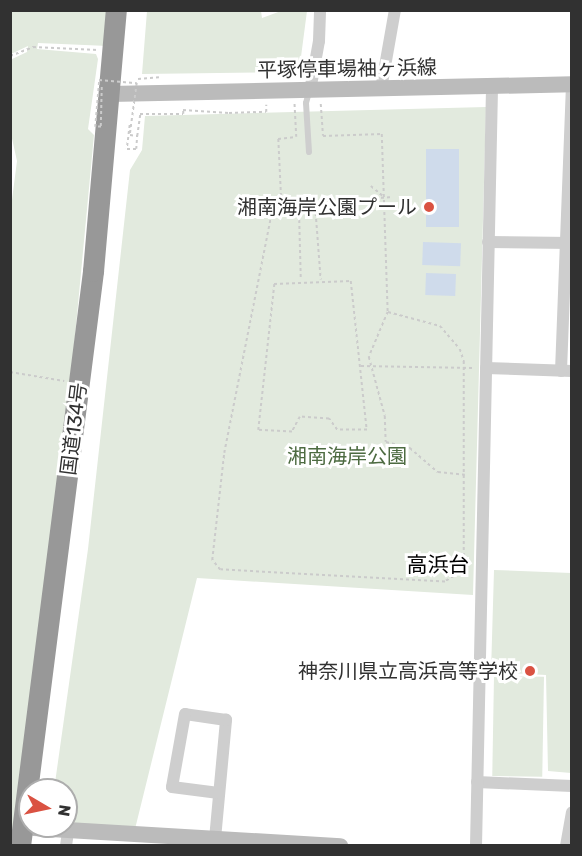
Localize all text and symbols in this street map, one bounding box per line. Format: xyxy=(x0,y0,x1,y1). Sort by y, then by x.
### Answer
street label: 平塚停車場袖ヶ浜線 xyxy=(257,55,437,83)
place label: 湘南海岸公園プール xyxy=(237,195,417,219)
marker: 湘南海岸公園プール xyxy=(422,200,436,214)
street label: 国道134号 xyxy=(56,381,92,477)
park label: 湘南海岸公園 xyxy=(287,444,407,468)
district label: 高浜台 xyxy=(407,552,469,578)
place label: 神奈川県立高浜高等学校 xyxy=(298,659,518,683)
marker: 神奈川県立高浜高等学校 xyxy=(523,664,537,678)
north arrow xyxy=(18,778,78,838)
text: N xyxy=(54,803,75,818)

